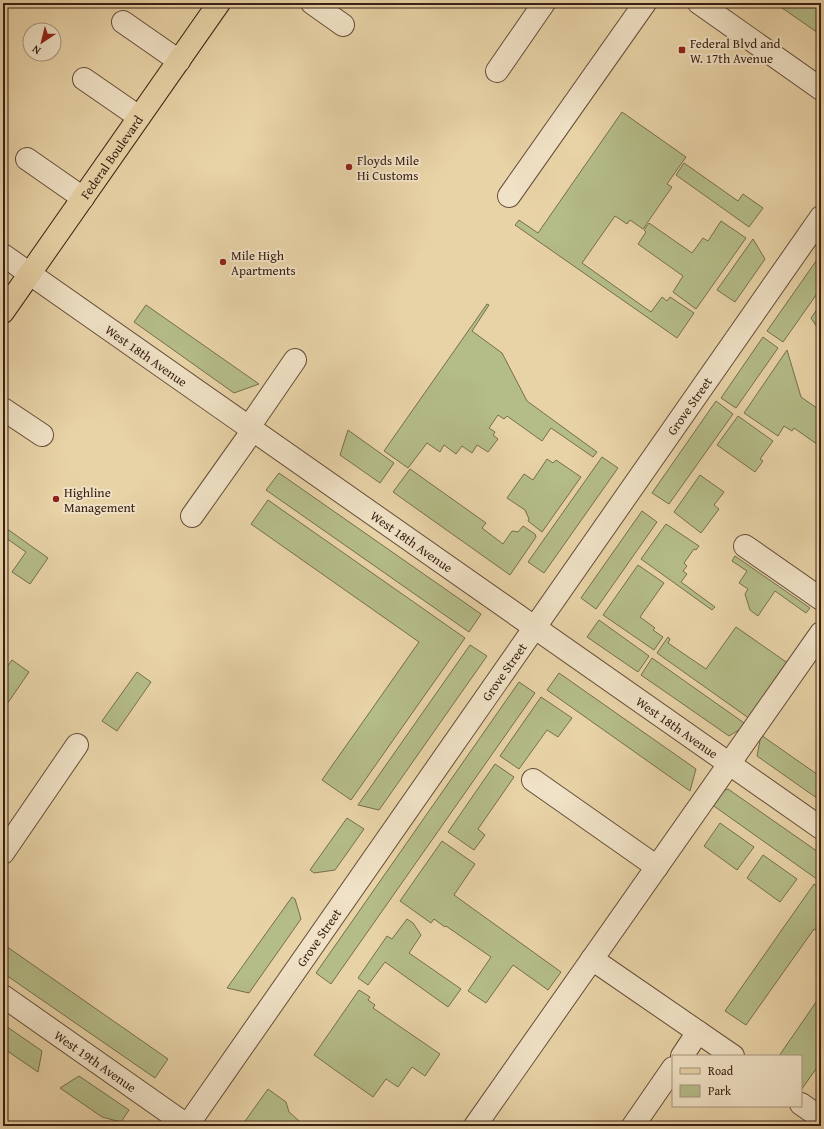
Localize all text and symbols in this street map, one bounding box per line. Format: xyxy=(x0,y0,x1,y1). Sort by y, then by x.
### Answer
north arrow xyxy=(22,22,62,62)
place label: Federal Blvd and W. 17th Avenue xyxy=(690,34,781,68)
text: N xyxy=(28,41,44,59)
marker: Federal Blvd and W. 17th Avenue xyxy=(677,45,687,55)
street label: Federal Boulevard xyxy=(75,111,147,203)
place label: Floyds Mile Hi Customs xyxy=(357,151,419,185)
marker: Floyds Mile Hi Customs xyxy=(344,162,354,172)
place label: Mile High Apartments xyxy=(231,246,296,280)
marker: Mile High Apartments xyxy=(218,257,228,267)
street label: West 18th Avenue xyxy=(101,320,191,391)
street label: Grove Street xyxy=(662,372,717,439)
place label: Highline Management xyxy=(64,483,136,517)
marker: Highline Management xyxy=(51,494,61,504)
street label: West 18th Avenue xyxy=(367,506,457,577)
street label: Grove Street xyxy=(477,638,531,705)
street label: West 18th Avenue xyxy=(632,692,722,763)
street label: Grove Street xyxy=(292,904,346,970)
street label: West 19th Avenue xyxy=(50,1025,140,1097)
legend xyxy=(672,1055,802,1107)
text: Road xyxy=(708,1062,734,1079)
text: Park xyxy=(708,1082,732,1099)

